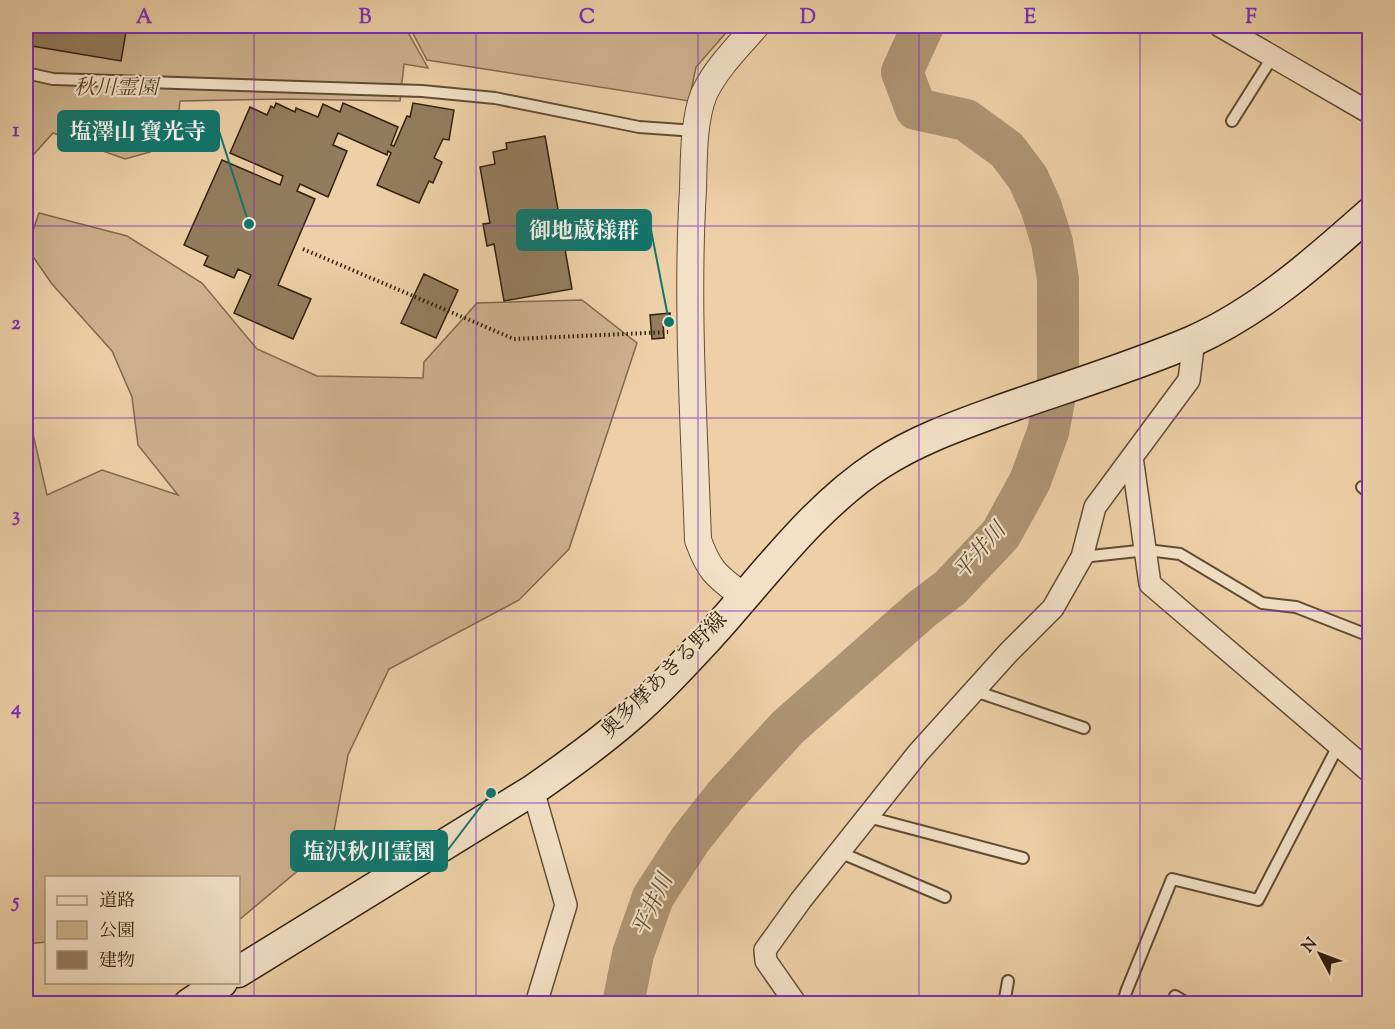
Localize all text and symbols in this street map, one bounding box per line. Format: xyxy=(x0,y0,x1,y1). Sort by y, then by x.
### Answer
text: A xyxy=(136,4,153,33)
text: B xyxy=(359,4,372,33)
text: C xyxy=(579,4,595,33)
text: D xyxy=(800,4,816,33)
text: E xyxy=(1024,4,1037,33)
text: F xyxy=(1245,4,1257,33)
park label: 秋川霊園 xyxy=(74,74,161,104)
callout: 塩澤山 寶光寺 xyxy=(58,111,219,151)
text: 1 xyxy=(13,117,20,146)
text: 塩澤山 寶光寺 xyxy=(70,118,206,150)
callout: 御地蔵様群 xyxy=(517,210,651,250)
text: 御地蔵様群 xyxy=(529,217,639,249)
text: 2 xyxy=(11,310,21,339)
text: 3 xyxy=(12,502,20,531)
water label: 平井川 xyxy=(947,515,1016,587)
street label: 奥多摩あきる野線 xyxy=(595,606,735,746)
text: 4 xyxy=(10,695,21,724)
callout: 塩沢秋川霊園 xyxy=(291,831,447,871)
text: 塩沢秋川霊園 xyxy=(303,838,435,870)
water label: 平井川 xyxy=(626,868,683,943)
legend xyxy=(45,876,240,984)
text: 5 xyxy=(11,888,20,917)
text: 道路 xyxy=(99,889,135,915)
text: 公園 xyxy=(99,919,135,945)
north arrow xyxy=(1290,924,1350,984)
text: N xyxy=(1298,933,1324,958)
text: 建物 xyxy=(99,949,135,975)

